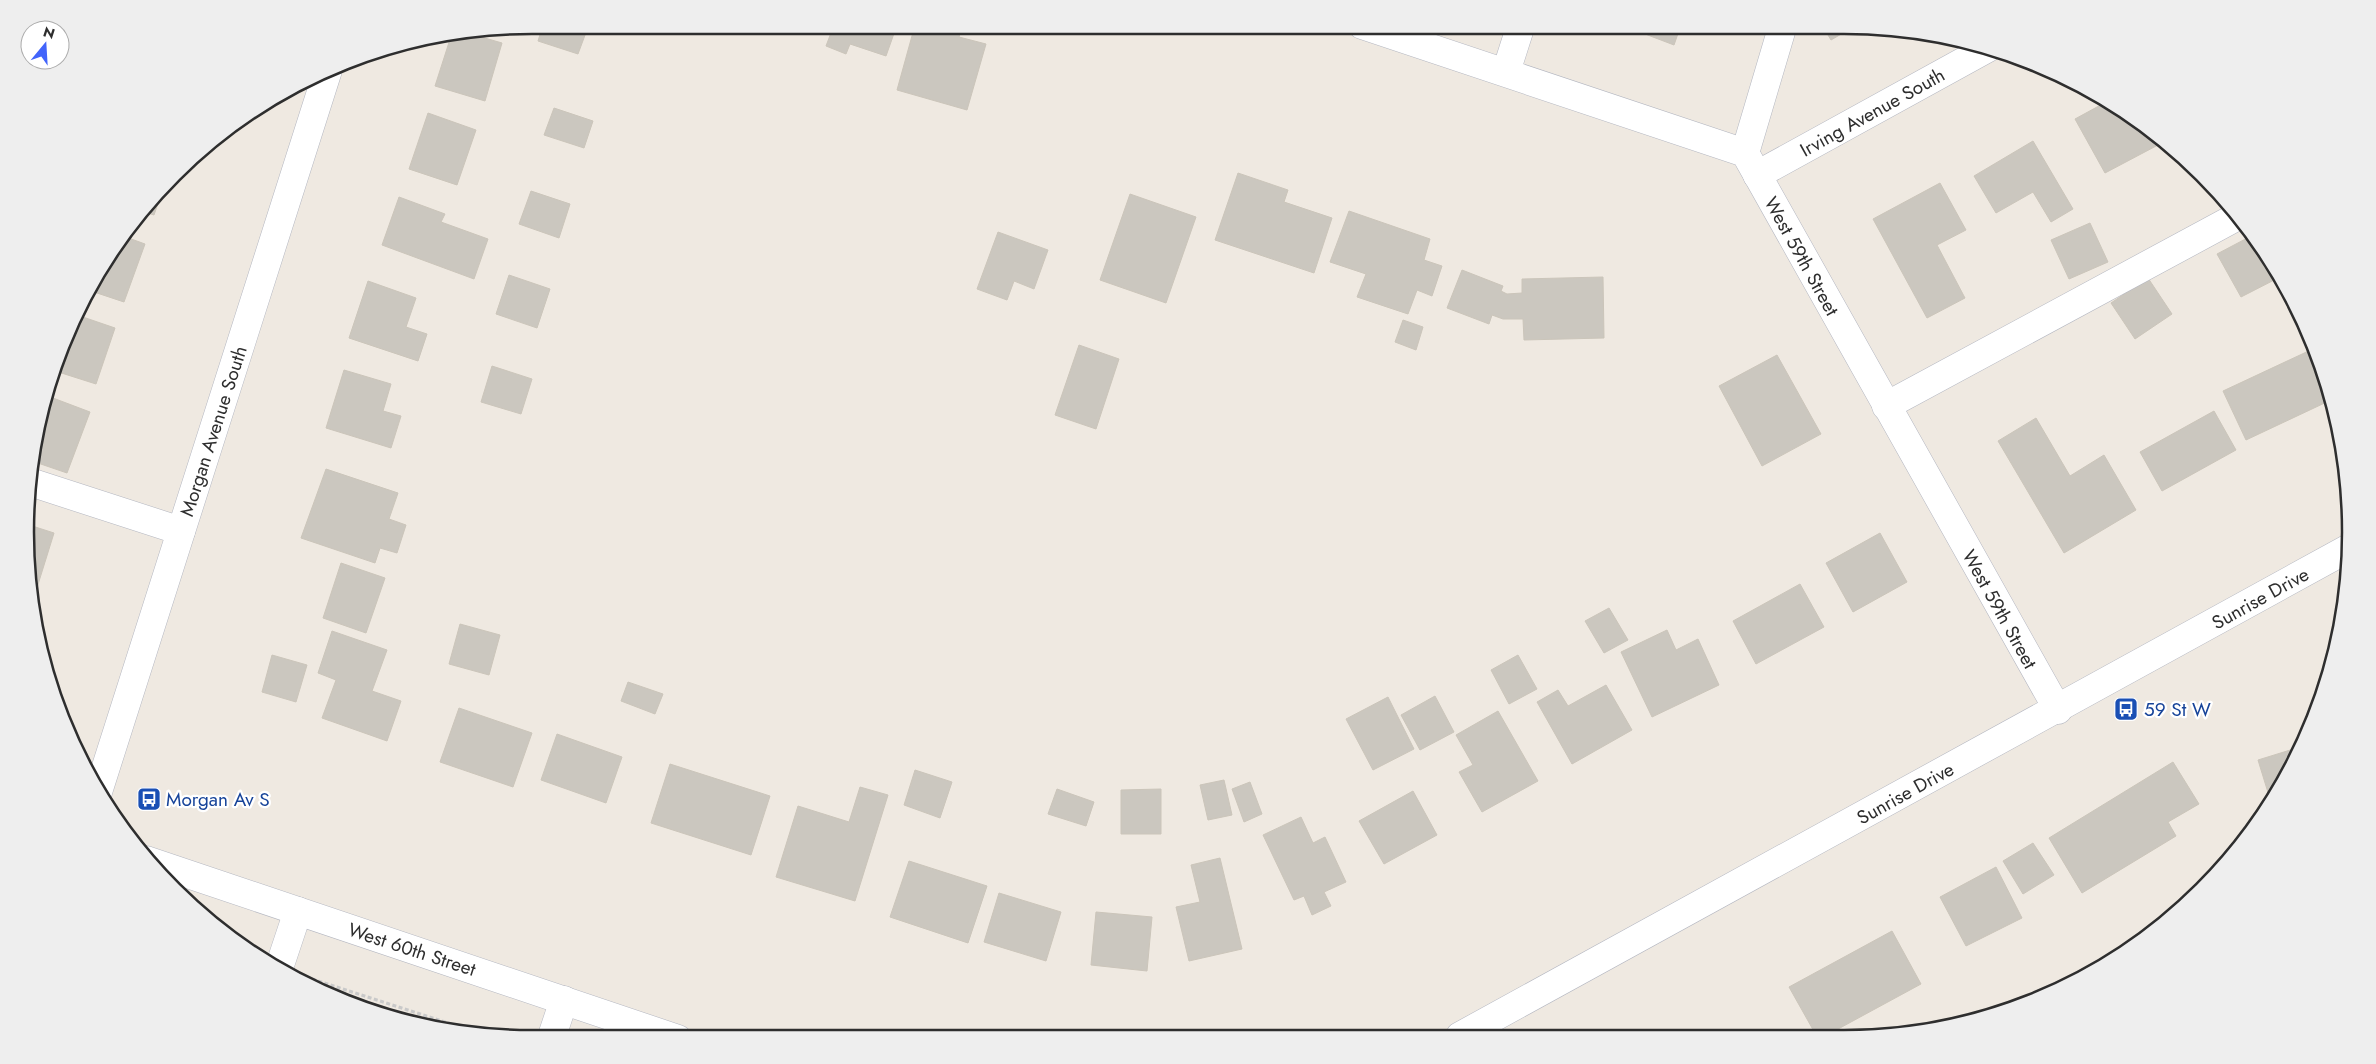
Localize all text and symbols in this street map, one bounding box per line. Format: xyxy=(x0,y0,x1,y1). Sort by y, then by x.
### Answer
north arrow xyxy=(20,20,70,70)
text: N xyxy=(41,21,57,44)
street label: Irving Avenue South xyxy=(1795,61,1950,163)
street label: West 59th Street xyxy=(1758,192,1846,321)
street label: Morgan Avenue South xyxy=(173,342,254,520)
street label: West 59th Street xyxy=(1956,545,2044,674)
street label: Sunrise Drive xyxy=(2207,561,2314,636)
bus stop icon: 59 St W xyxy=(2113,696,2139,722)
place label: 59 St W xyxy=(2144,696,2211,723)
street label: Sunrise Drive xyxy=(1852,756,1959,831)
bus stop icon: Morgan Av S xyxy=(136,786,162,812)
place label: Morgan Av S xyxy=(166,786,270,813)
street label: West 60th Street xyxy=(344,916,480,983)

